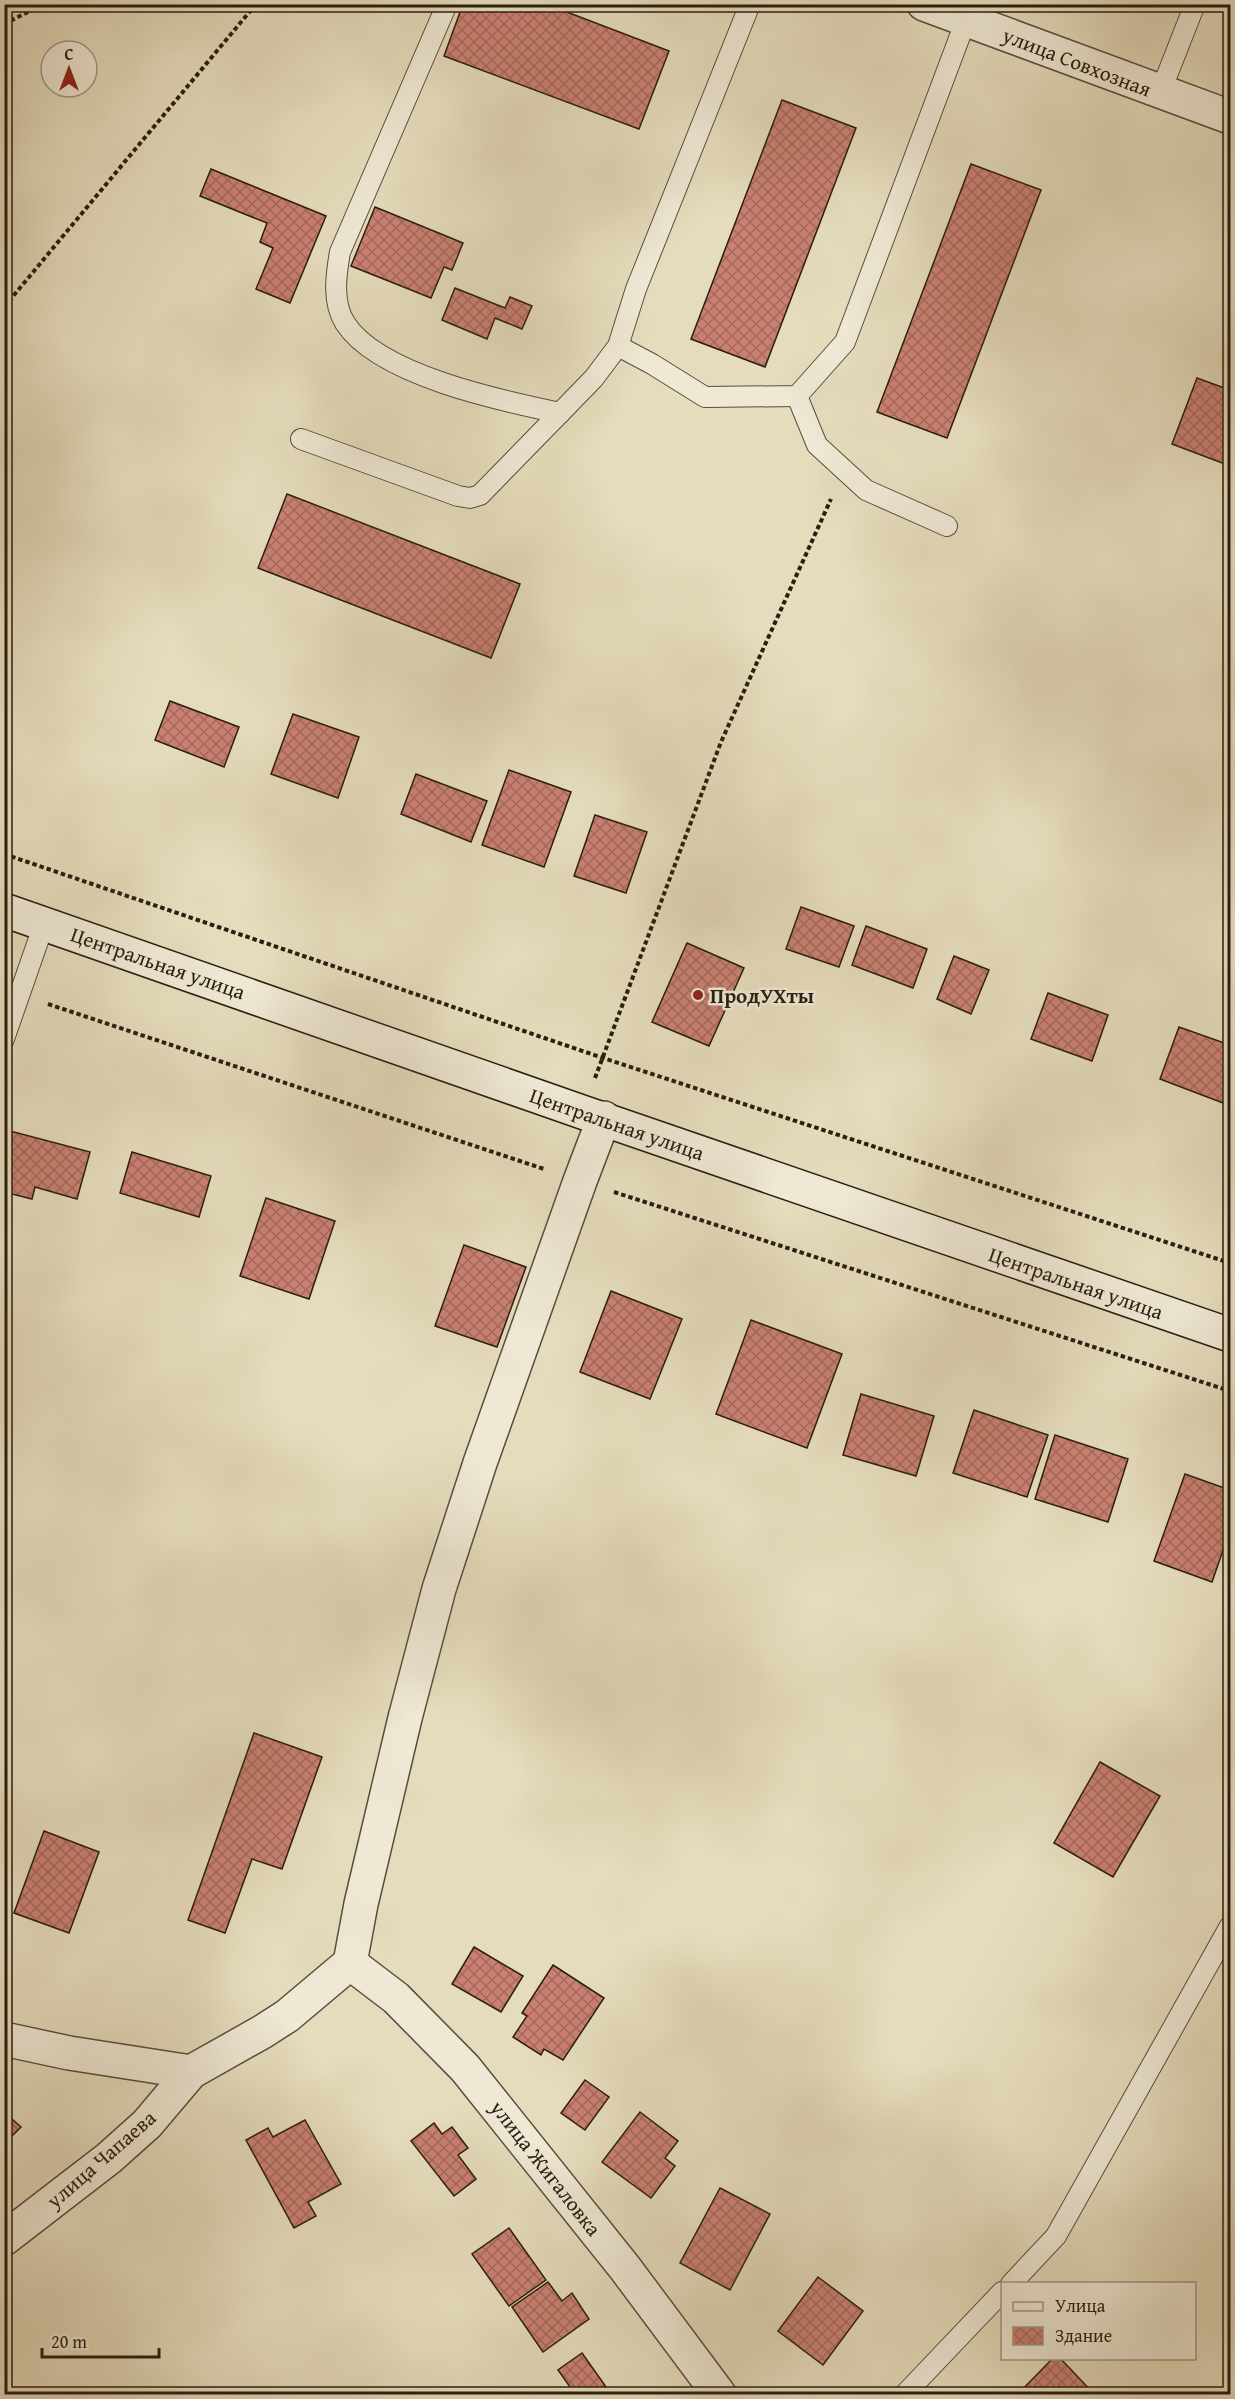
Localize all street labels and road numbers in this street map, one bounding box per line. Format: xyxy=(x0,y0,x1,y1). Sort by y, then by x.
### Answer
street label: улица Совхозная xyxy=(997,19,1156,105)
street label: Центральная улица xyxy=(67,919,249,1007)
street label: Центральная улица xyxy=(526,1080,708,1168)
street label: Центральная улица xyxy=(985,1239,1167,1327)
street label: улица Жигаловка xyxy=(482,2093,609,2242)
street label: улица Чапаева xyxy=(39,2103,163,2216)

